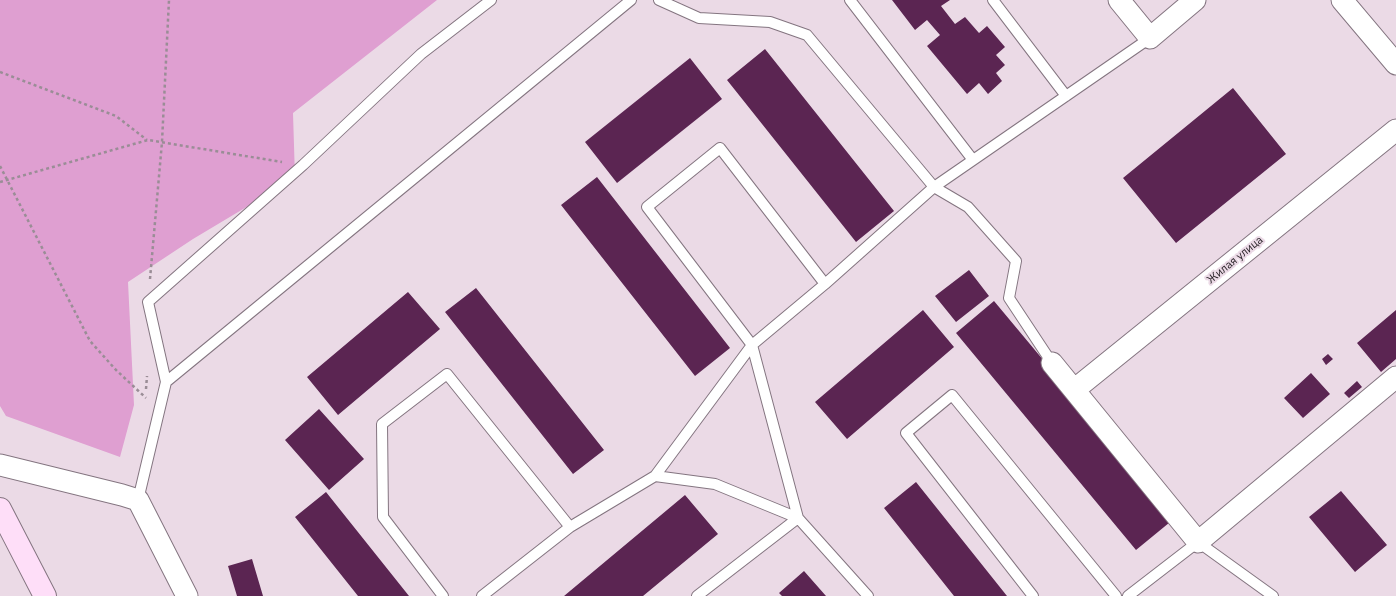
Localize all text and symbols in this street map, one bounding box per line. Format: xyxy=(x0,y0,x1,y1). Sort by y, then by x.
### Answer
street label: Жилая улица xyxy=(1204,233,1266,287)

